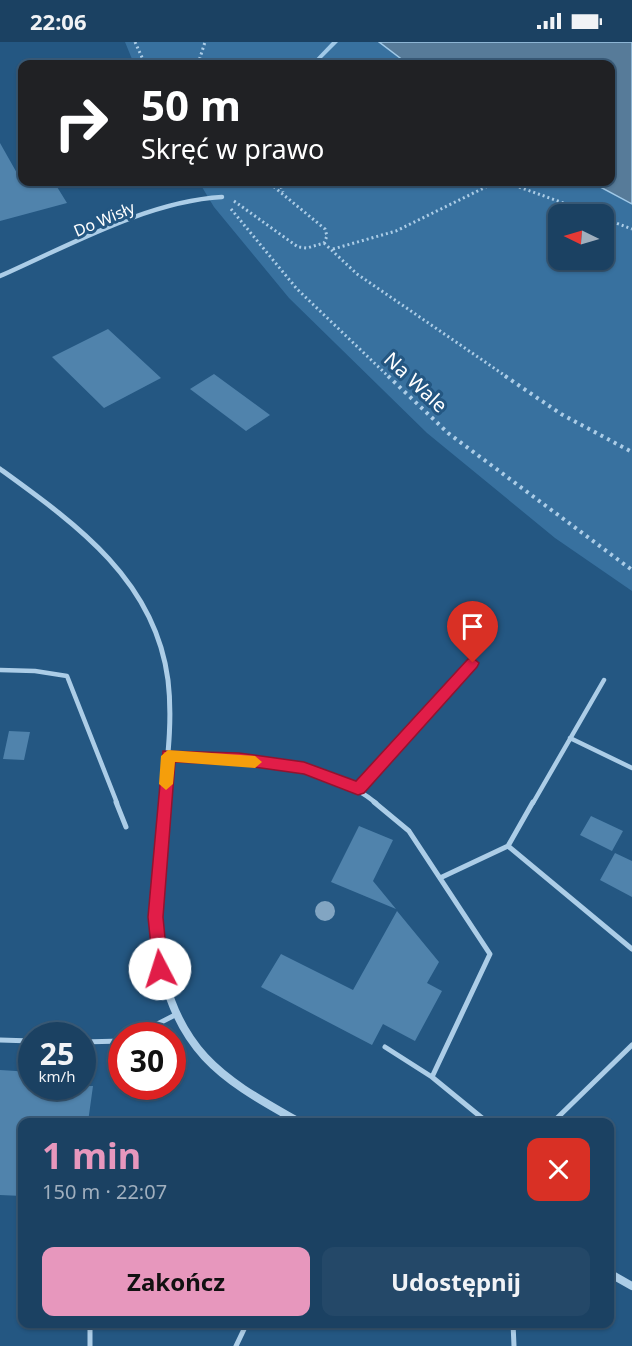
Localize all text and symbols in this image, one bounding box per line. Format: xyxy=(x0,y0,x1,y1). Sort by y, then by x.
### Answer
text: 22:06 xyxy=(30,6,87,36)
text: 50 m xyxy=(141,76,241,133)
icon: right xyxy=(42,84,120,162)
text: Skręć w prawo xyxy=(141,130,324,167)
street label: Do Wisły xyxy=(70,196,139,242)
north arrow xyxy=(548,204,614,270)
map controls xyxy=(548,204,614,270)
street label: Na Wale xyxy=(378,346,454,418)
pin xyxy=(447,601,498,663)
icon: arrive xyxy=(456,610,489,643)
position arrow xyxy=(128,937,192,1001)
speed limit sign: 30 xyxy=(108,1022,186,1100)
text: 25 xyxy=(40,1033,74,1074)
text: km/h xyxy=(39,1066,75,1086)
text: 1 min xyxy=(42,1131,141,1180)
button: close xyxy=(527,1138,590,1201)
text: 150 m · 22:07 xyxy=(42,1178,167,1205)
button: Zakończ xyxy=(42,1247,310,1316)
button: Udostępnij xyxy=(322,1247,590,1316)

